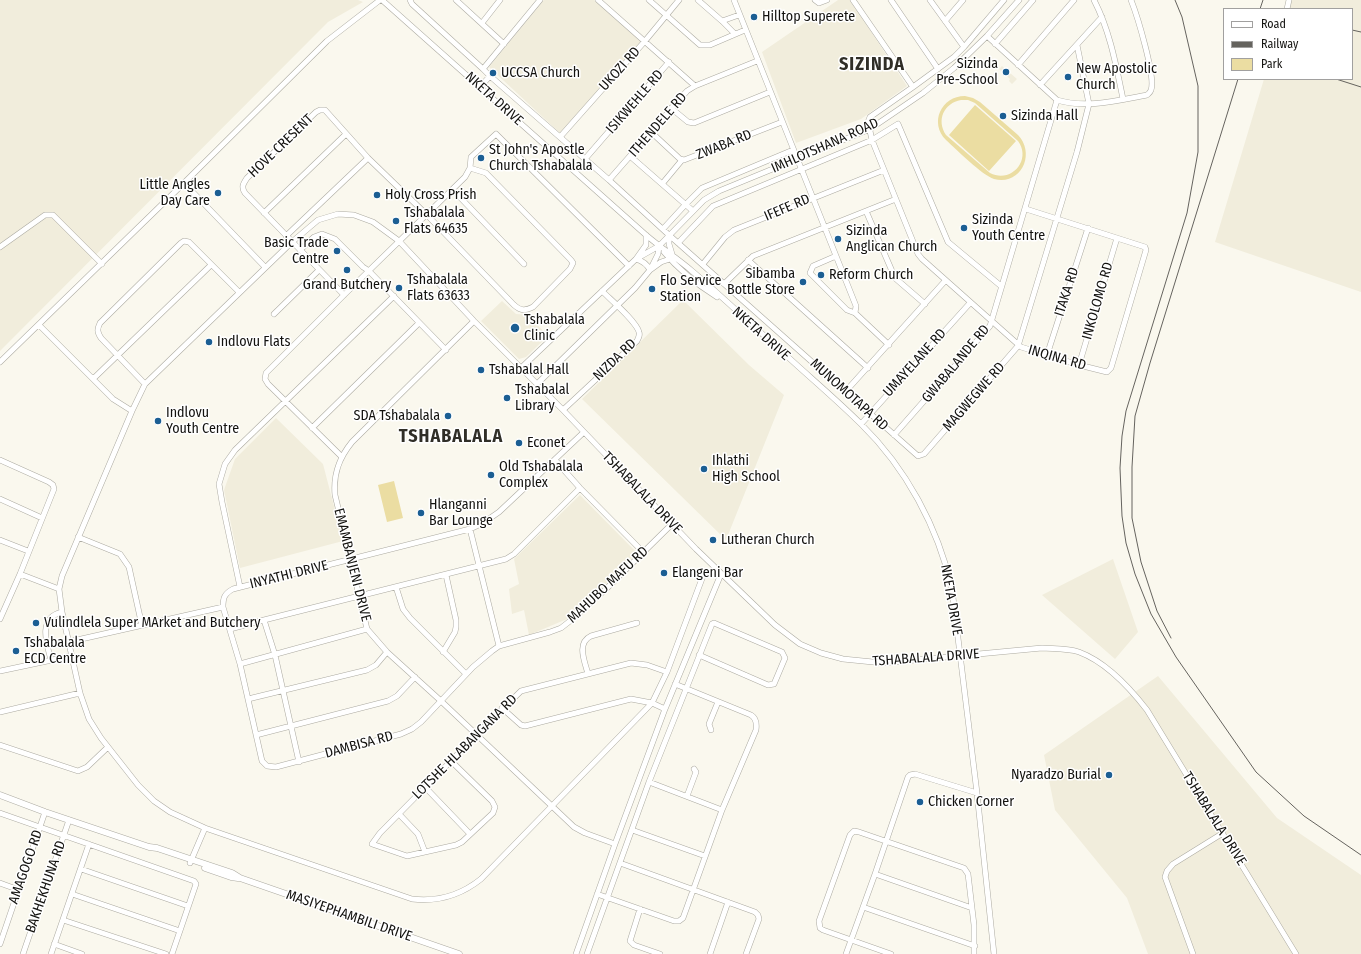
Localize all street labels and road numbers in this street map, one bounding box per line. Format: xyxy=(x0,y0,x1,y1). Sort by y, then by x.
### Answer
street label: UKOZI RD xyxy=(596,44,644,94)
street label: ISIKWEHLE RD xyxy=(603,67,667,137)
street label: NKETA DRIVE xyxy=(462,69,526,129)
street label: ITHENDELE RD xyxy=(625,89,691,161)
street label: HOVE CRESENT xyxy=(245,111,317,181)
street label: IMHLOTSHANA ROAD xyxy=(769,115,881,177)
street label: ZWABA RD xyxy=(694,126,754,164)
street label: IFEFE RD xyxy=(762,191,812,225)
street label: INKOLOMO RD xyxy=(1079,260,1117,342)
street label: ITAKA RD xyxy=(1051,265,1083,319)
street label: NKETA DRIVE xyxy=(729,304,793,364)
street label: GWABALANDE RD xyxy=(919,322,993,406)
street label: UMAYELANE RD xyxy=(880,325,950,401)
street label: NIZDA RD xyxy=(590,335,640,385)
street label: INQINA RD xyxy=(1026,342,1088,374)
street label: MUNOMOTAPA RD xyxy=(806,355,892,435)
street label: MAGWEGWE RD xyxy=(939,359,1009,435)
street label: TSHABALALA DRIVE xyxy=(599,449,685,537)
street label: EMAMBANJENI DRIVE xyxy=(330,507,374,623)
street label: MAHUBO MAFU RD xyxy=(564,543,652,627)
street label: INYATHI DRIVE xyxy=(248,557,330,593)
street label: NKETA DRIVE xyxy=(936,563,966,637)
street label: TSHABALALA DRIVE xyxy=(872,646,980,670)
street label: LOTSHE HLABANGANA RD xyxy=(409,691,521,803)
street label: DAMBISA RD xyxy=(323,728,395,762)
street label: TSHABALALA DRIVE xyxy=(1178,769,1250,869)
street label: AMAGOGO RD xyxy=(5,828,47,906)
street label: BAKHEKHUNA RD xyxy=(22,839,70,935)
street label: MASIYEPHAMBILI DRIVE xyxy=(284,887,414,945)

